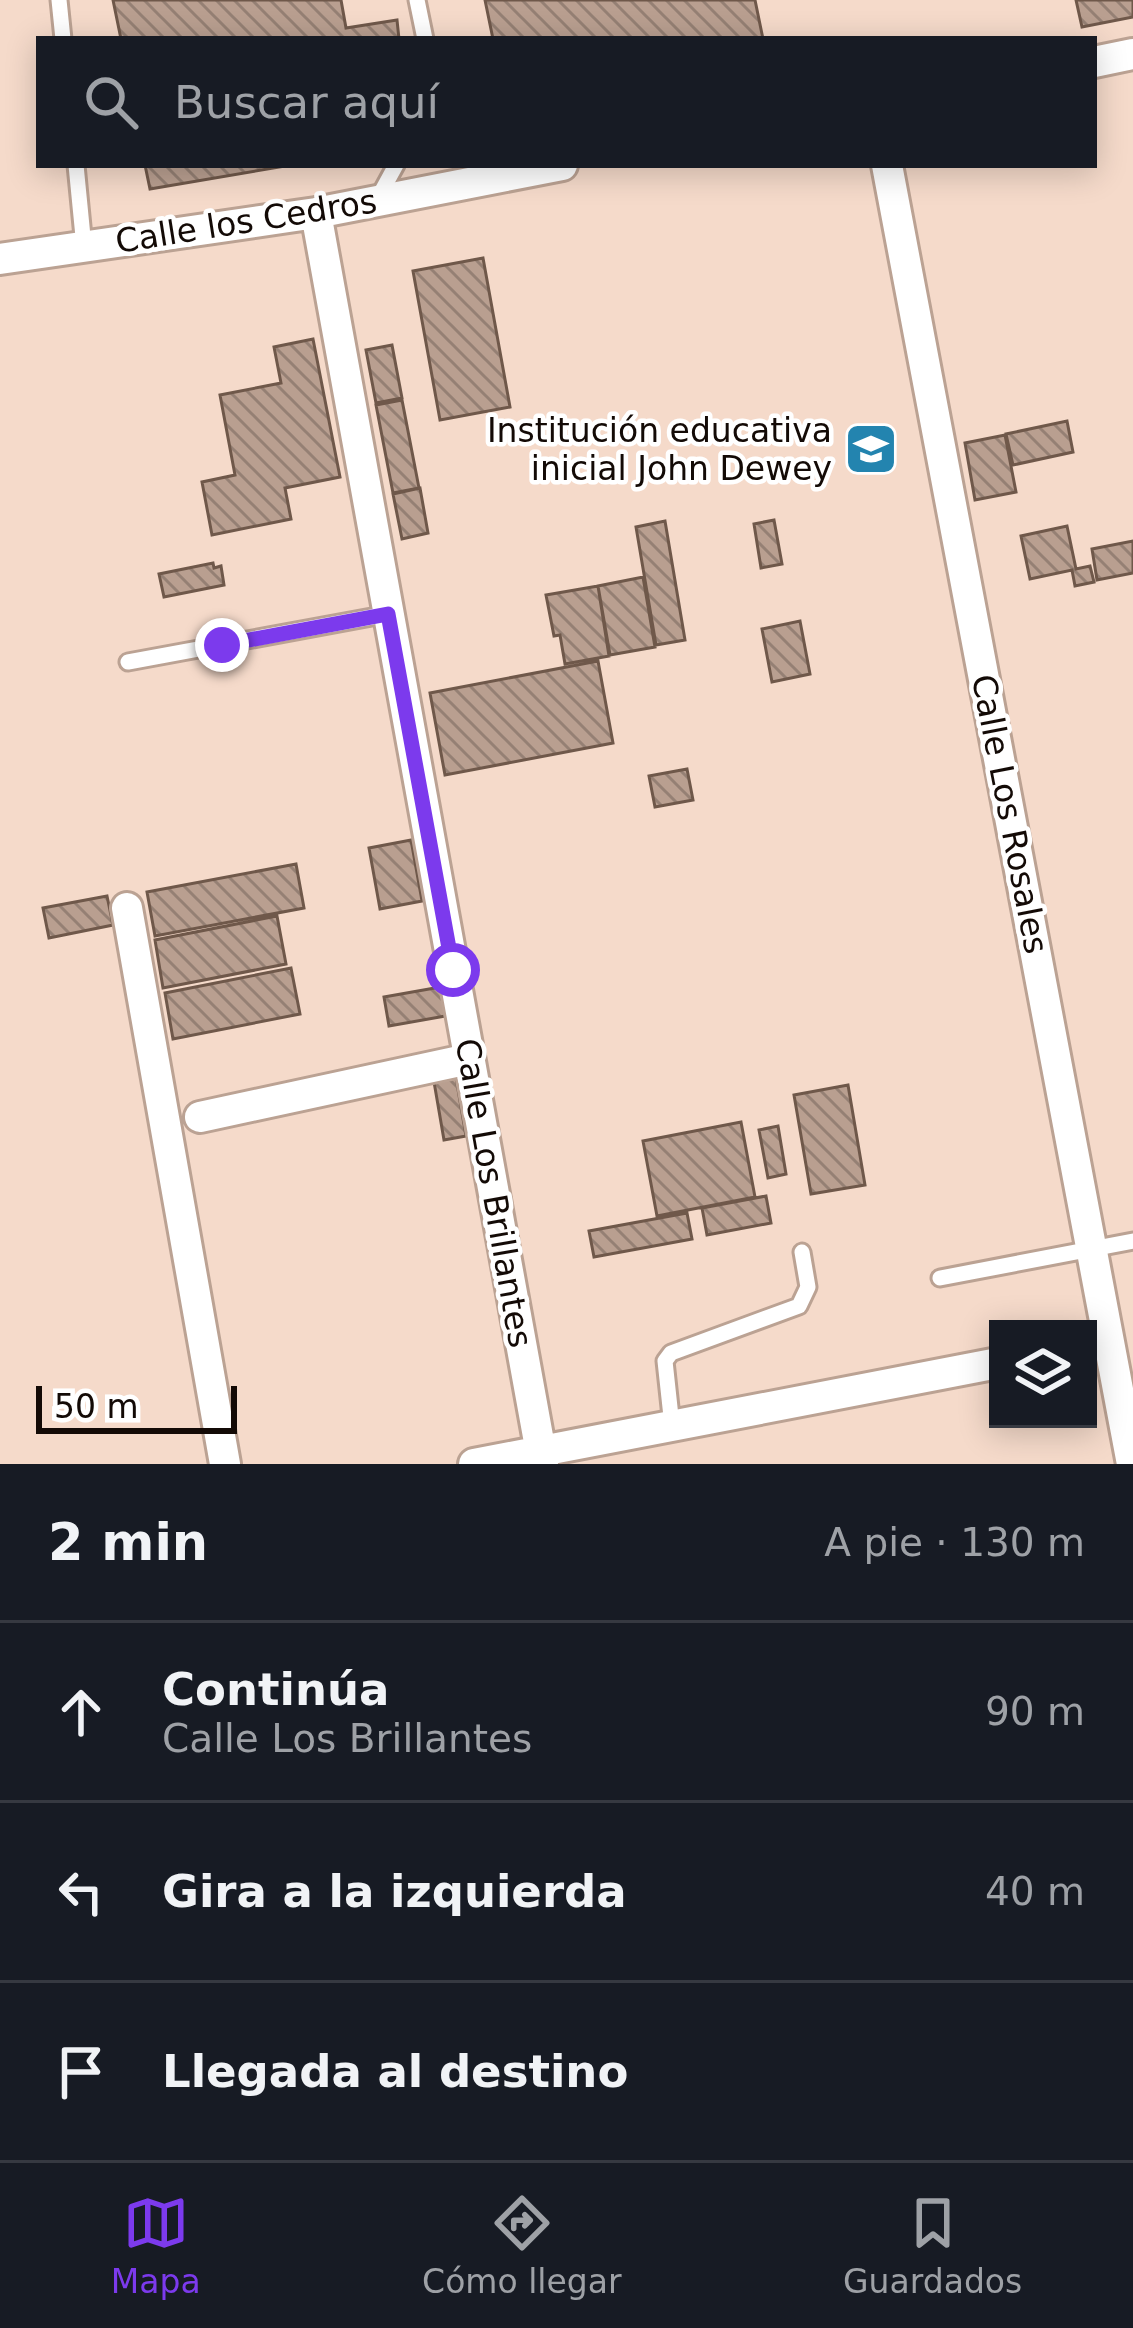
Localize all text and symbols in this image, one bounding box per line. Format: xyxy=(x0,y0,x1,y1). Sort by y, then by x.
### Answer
search box xyxy=(36,36,1097,168)
icon: search xyxy=(78,69,144,135)
text: Buscar aquí xyxy=(174,76,439,129)
street label: Calle los Cedros xyxy=(113,181,379,261)
place label: Institución educativa inicial John Dewey xyxy=(487,411,832,488)
school or university icon: Institución educativa inicial John Dewey xyxy=(843,421,899,477)
route end xyxy=(195,618,249,672)
street label: Calle Los Rosales xyxy=(964,671,1056,957)
route start xyxy=(426,943,480,997)
street label: Calle Los Brillantes xyxy=(448,1035,540,1351)
map controls xyxy=(989,1320,1097,1428)
button: layers xyxy=(989,1320,1097,1428)
scale bar xyxy=(36,1380,237,1433)
text: 50 m xyxy=(54,1387,139,1426)
text: 2 min xyxy=(48,1513,208,1572)
text: A pie · 130 m xyxy=(824,1520,1085,1565)
text: Continúa xyxy=(162,1663,389,1716)
icon: ahead xyxy=(48,1679,114,1745)
text: 90 m xyxy=(985,1689,1085,1734)
text: Calle Los Brillantes xyxy=(162,1716,532,1761)
icon: left xyxy=(48,1859,114,1925)
text: Gira a la izquierda xyxy=(162,1865,627,1918)
text: 40 m xyxy=(985,1869,1085,1914)
icon: arrive xyxy=(48,2039,114,2105)
text: Llegada al destino xyxy=(162,2045,628,2098)
tab: Mapa xyxy=(111,2190,201,2301)
tab: Cómo llegar xyxy=(422,2190,622,2301)
tab: Guardados xyxy=(843,2190,1022,2301)

